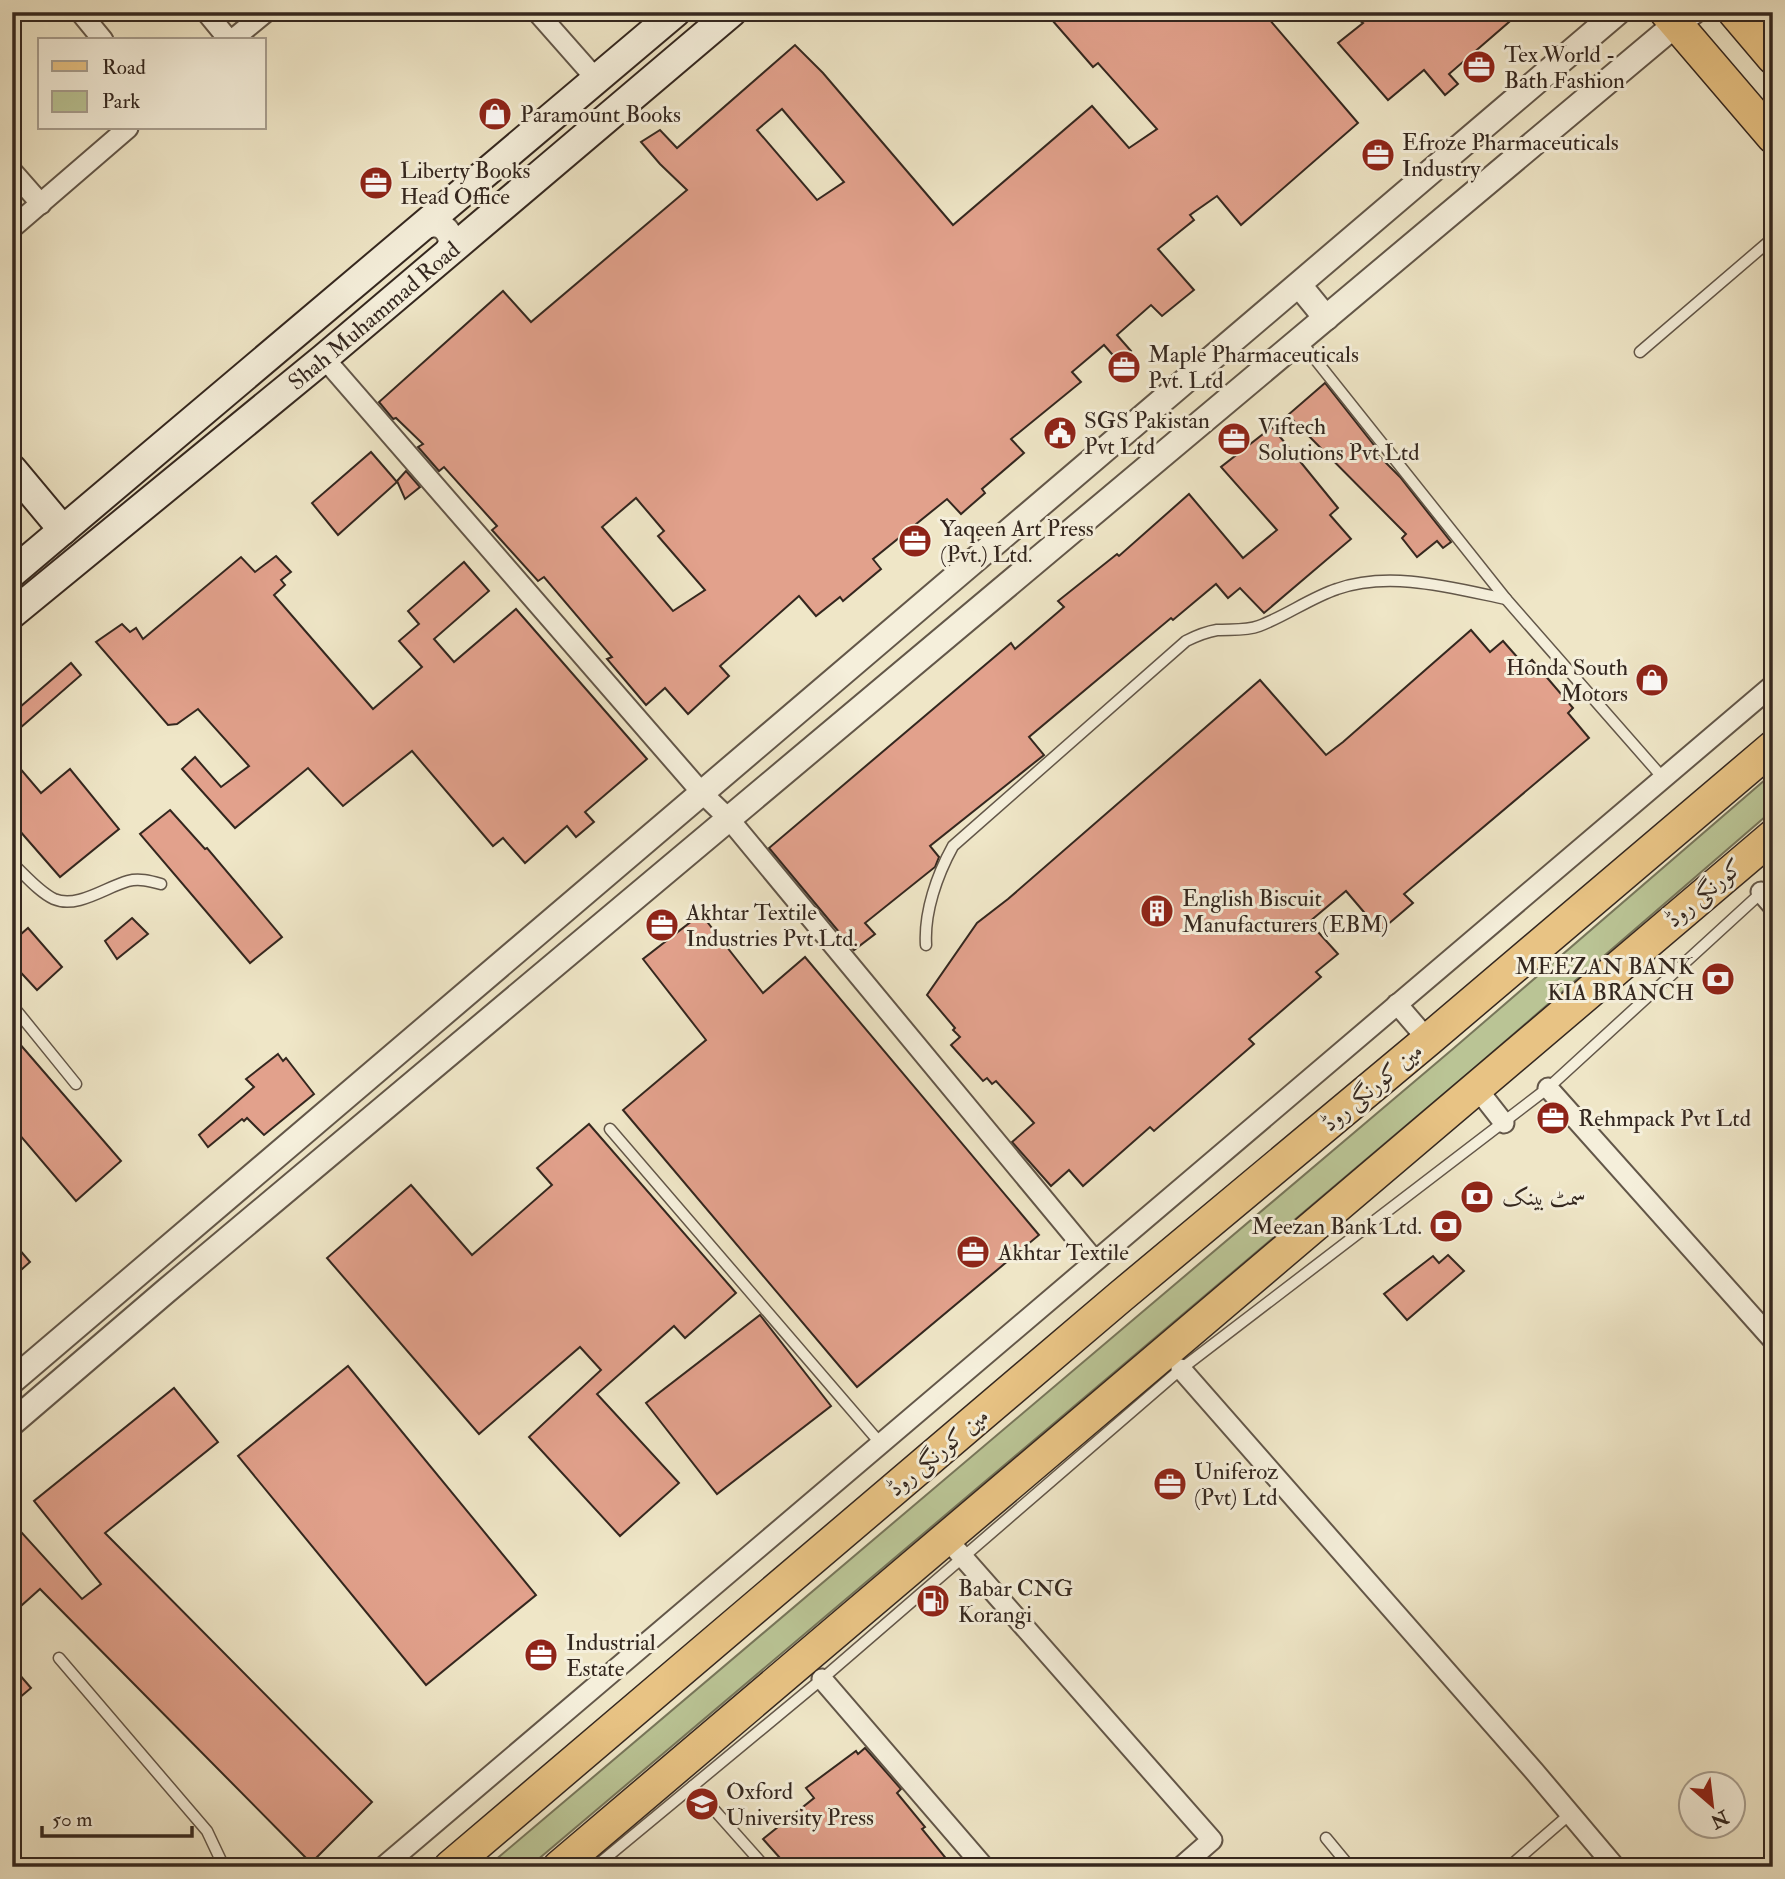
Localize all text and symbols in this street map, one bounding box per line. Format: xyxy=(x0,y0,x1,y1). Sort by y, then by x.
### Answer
legend xyxy=(38,38,266,130)
place label: Tex World - Bath Fashion xyxy=(1504,40,1625,95)
office icon: Tex World - Bath Fashion xyxy=(1460,48,1498,86)
text: Road xyxy=(102,54,147,81)
text: Park xyxy=(102,88,140,115)
shop icon: Paramount Books xyxy=(476,95,514,133)
place label: Paramount Books xyxy=(520,100,681,129)
place label: Efroze Pharmaceuticals Industry xyxy=(1402,128,1619,183)
office icon: Efroze Pharmaceuticals Industry xyxy=(1359,136,1397,174)
place label: Liberty Books Head Office xyxy=(400,156,531,211)
office icon: Liberty Books Head Office xyxy=(357,164,395,202)
street label: Shah Muhammad Road xyxy=(282,235,466,396)
place label: Maple Pharmaceuticals Pvt. Ltd xyxy=(1148,340,1359,395)
office icon: Maple Pharmaceuticals Pvt. Ltd xyxy=(1105,348,1143,386)
place label: SGS Pakistan Pvt Ltd xyxy=(1084,406,1210,461)
place label: Viftech Solutions Pvt Ltd xyxy=(1258,412,1420,467)
public building icon: SGS Pakistan Pvt Ltd xyxy=(1041,414,1079,452)
office icon: Viftech Solutions Pvt Ltd xyxy=(1215,420,1253,458)
place label: Yaqeen Art Press (Pvt.) Ltd. xyxy=(940,514,1094,569)
office icon: Yaqeen Art Press (Pvt.) Ltd. xyxy=(896,522,934,560)
place label: Honda South Motors xyxy=(1506,653,1628,708)
shop icon: Honda South Motors xyxy=(1633,661,1671,699)
street label: کورنگی روڈ xyxy=(1659,852,1749,935)
place label: English Biscuit Manufacturers (EBM) xyxy=(1182,884,1389,939)
building icon: English Biscuit Manufacturers (EBM) xyxy=(1138,892,1176,930)
place label: Akhtar Textile Industries Pvt Ltd. xyxy=(685,898,858,953)
office icon: Akhtar Textile Industries Pvt Ltd. xyxy=(643,906,681,944)
place label: MEEZAN BANK KIA BRANCH xyxy=(1515,952,1695,1007)
bank icon: MEEZAN BANK KIA BRANCH xyxy=(1699,960,1737,998)
street label: مین کورنگی روڈ xyxy=(1315,1036,1429,1139)
office icon: Rehmpack Pvt Ltd xyxy=(1534,1099,1572,1137)
place label: Rehmpack Pvt Ltd xyxy=(1578,1104,1751,1134)
bank icon: سمٹ بینک xyxy=(1458,1178,1496,1216)
place label: سمٹ بینک xyxy=(1502,1183,1586,1212)
bank icon: Meezan Bank Ltd. xyxy=(1427,1207,1465,1245)
place label: Meezan Bank Ltd. xyxy=(1252,1212,1422,1241)
office icon: Akhtar Textile xyxy=(954,1233,992,1271)
place label: Akhtar Textile xyxy=(997,1238,1129,1267)
street label: مین کورنگی روڈ xyxy=(881,1401,995,1504)
place label: Uniferoz (Pvt) Ltd xyxy=(1194,1457,1278,1512)
office icon: Uniferoz (Pvt) Ltd xyxy=(1151,1465,1189,1503)
place label: Babar CNG Korangi xyxy=(958,1574,1073,1629)
fuel station icon: Babar CNG Korangi xyxy=(914,1582,952,1620)
place label: Industrial Estate xyxy=(566,1628,656,1683)
office icon: Industrial Estate xyxy=(522,1636,560,1674)
north arrow xyxy=(1676,1770,1746,1840)
place label: Oxford University Press xyxy=(726,1777,874,1832)
school or university icon: Oxford University Press xyxy=(683,1785,721,1823)
scale bar xyxy=(42,1795,192,1839)
text: N xyxy=(1705,1804,1734,1834)
text: 50 m xyxy=(52,1806,93,1833)

